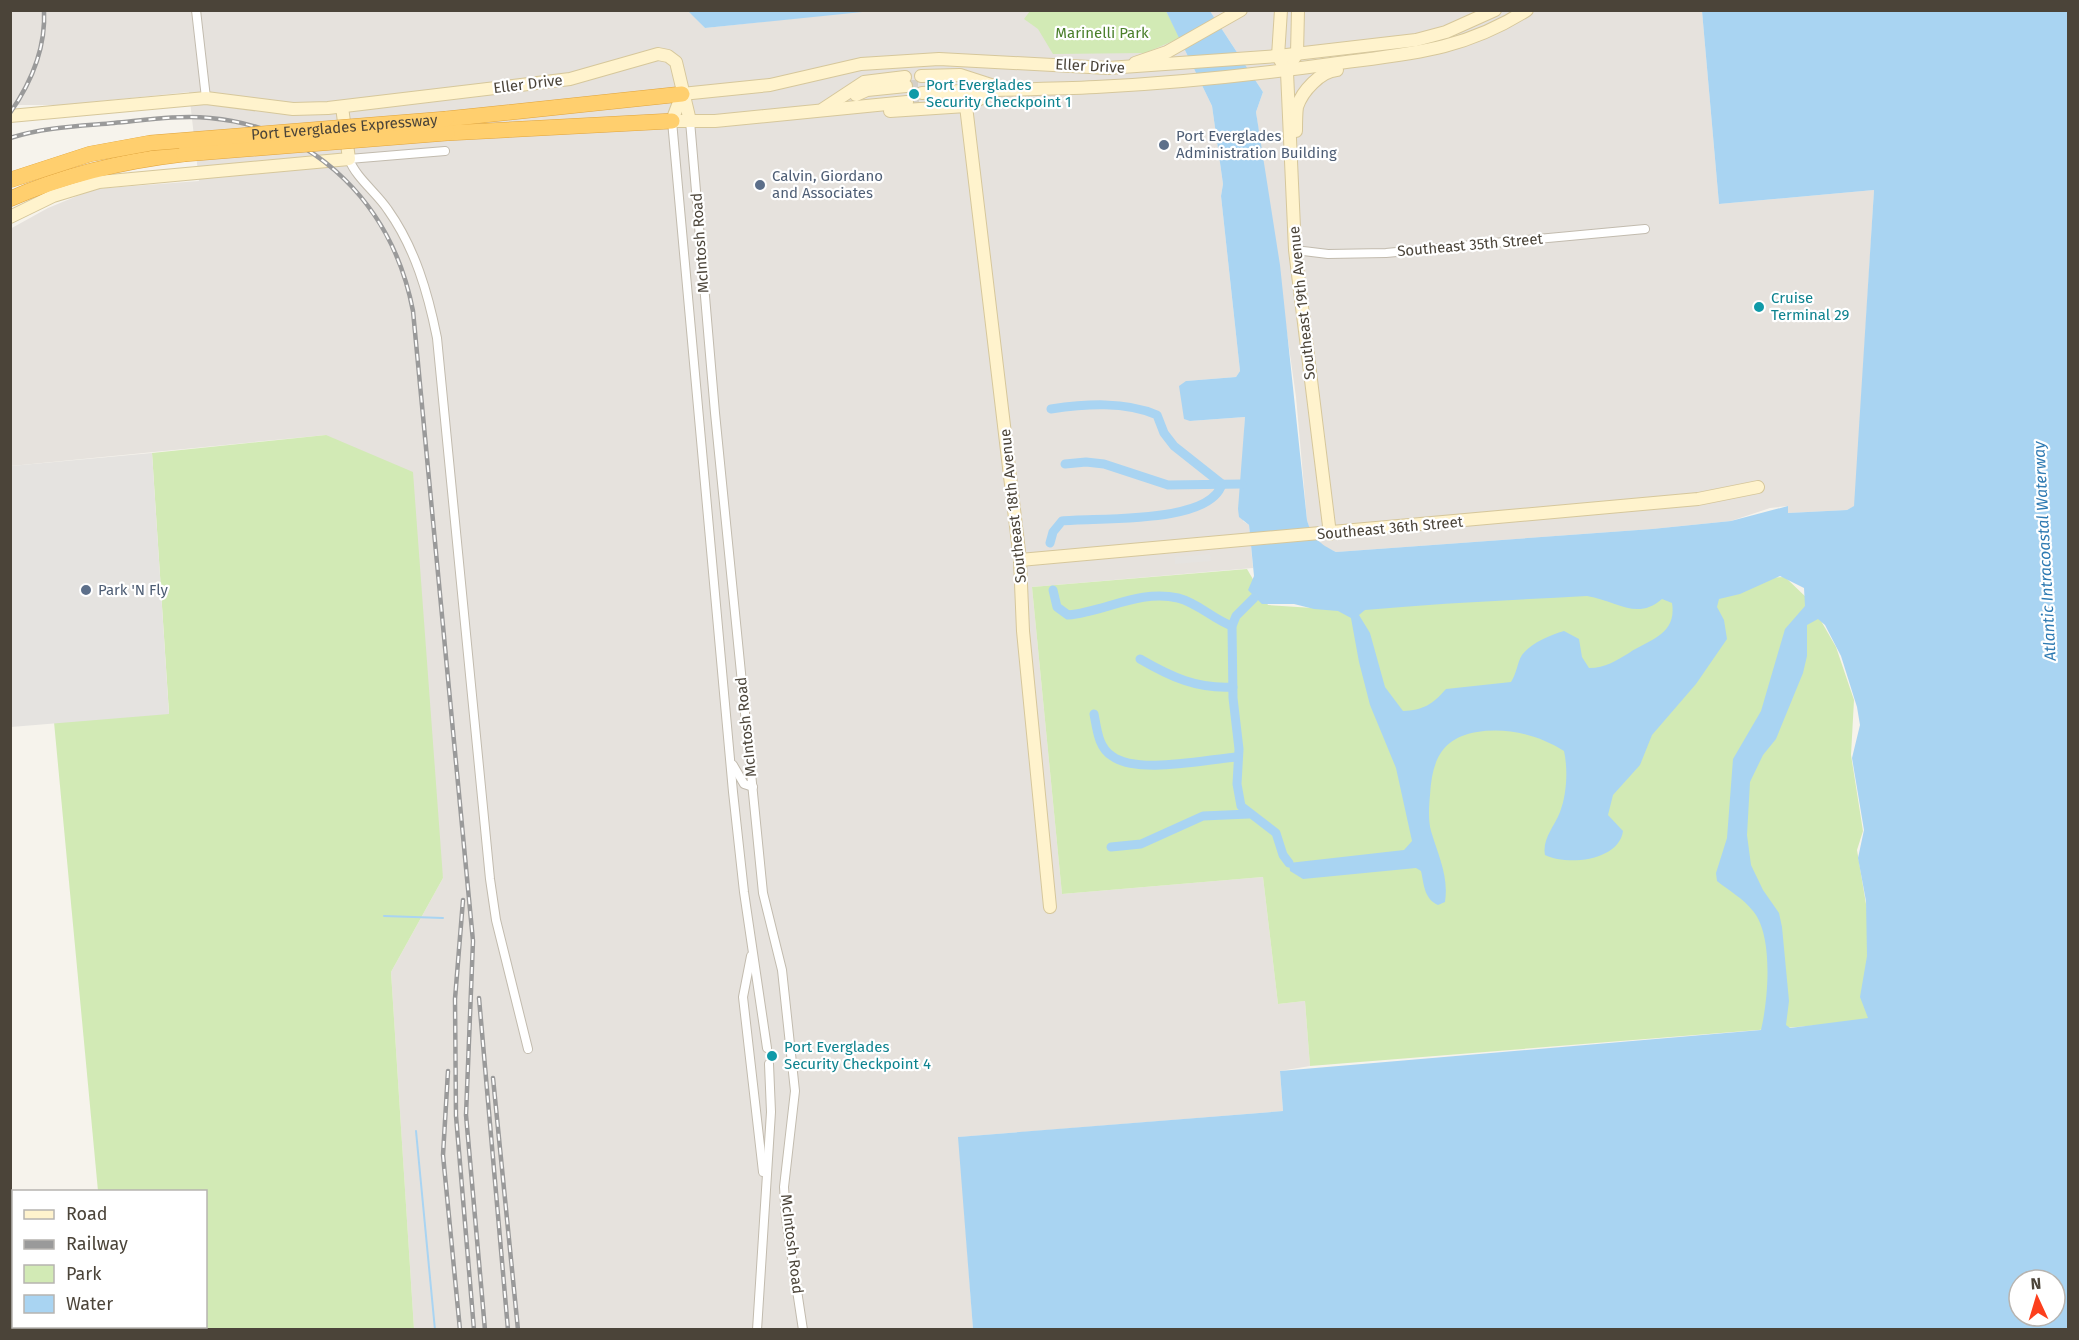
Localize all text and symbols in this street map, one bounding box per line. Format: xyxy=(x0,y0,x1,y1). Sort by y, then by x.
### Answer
park label: Marinelli Park xyxy=(1055,24,1149,42)
street label: Eller Drive xyxy=(1055,55,1125,77)
street label: Eller Drive xyxy=(492,71,564,97)
place label: Port Everglades Security Checkpoint 1 xyxy=(926,76,1071,111)
marker: Port Everglades Security Checkpoint 1 xyxy=(907,87,921,101)
street label: Port Everglades Expressway xyxy=(250,111,439,144)
place label: Port Everglades Administration Building xyxy=(1176,127,1337,162)
marker: Port Everglades Administration Building xyxy=(1157,138,1171,152)
place label: Calvin, Giordano and Associates xyxy=(772,167,883,202)
marker: Calvin, Giordano and Associates xyxy=(753,178,767,192)
street label: McIntosh Road xyxy=(688,192,712,294)
street label: Southeast 19th Avenue xyxy=(1285,225,1319,381)
street label: Southeast 35th Street xyxy=(1396,230,1544,260)
place label: Cruise Terminal 29 xyxy=(1771,289,1849,324)
marker: Cruise Terminal 29 xyxy=(1752,300,1766,314)
street label: Southeast 18th Avenue xyxy=(996,428,1030,584)
water label: Atlantic Intracoastal Waterway xyxy=(2029,439,2060,662)
street label: Southeast 36th Street xyxy=(1316,513,1464,543)
place label: Park 'N Fly xyxy=(98,581,168,599)
marker: Park 'N Fly xyxy=(79,583,93,597)
street label: McIntosh Road xyxy=(732,676,760,778)
place label: Port Everglades Security Checkpoint 4 xyxy=(784,1038,931,1073)
marker: Port Everglades Security Checkpoint 4 xyxy=(765,1049,779,1063)
legend xyxy=(12,1190,207,1328)
street label: McIntosh Road xyxy=(777,1193,807,1295)
text: Road xyxy=(66,1203,108,1225)
text: Railway xyxy=(66,1233,128,1255)
text: Park xyxy=(66,1263,102,1285)
north arrow xyxy=(2007,1268,2067,1328)
text: N xyxy=(2030,1274,2042,1293)
text: Water xyxy=(66,1293,113,1315)

